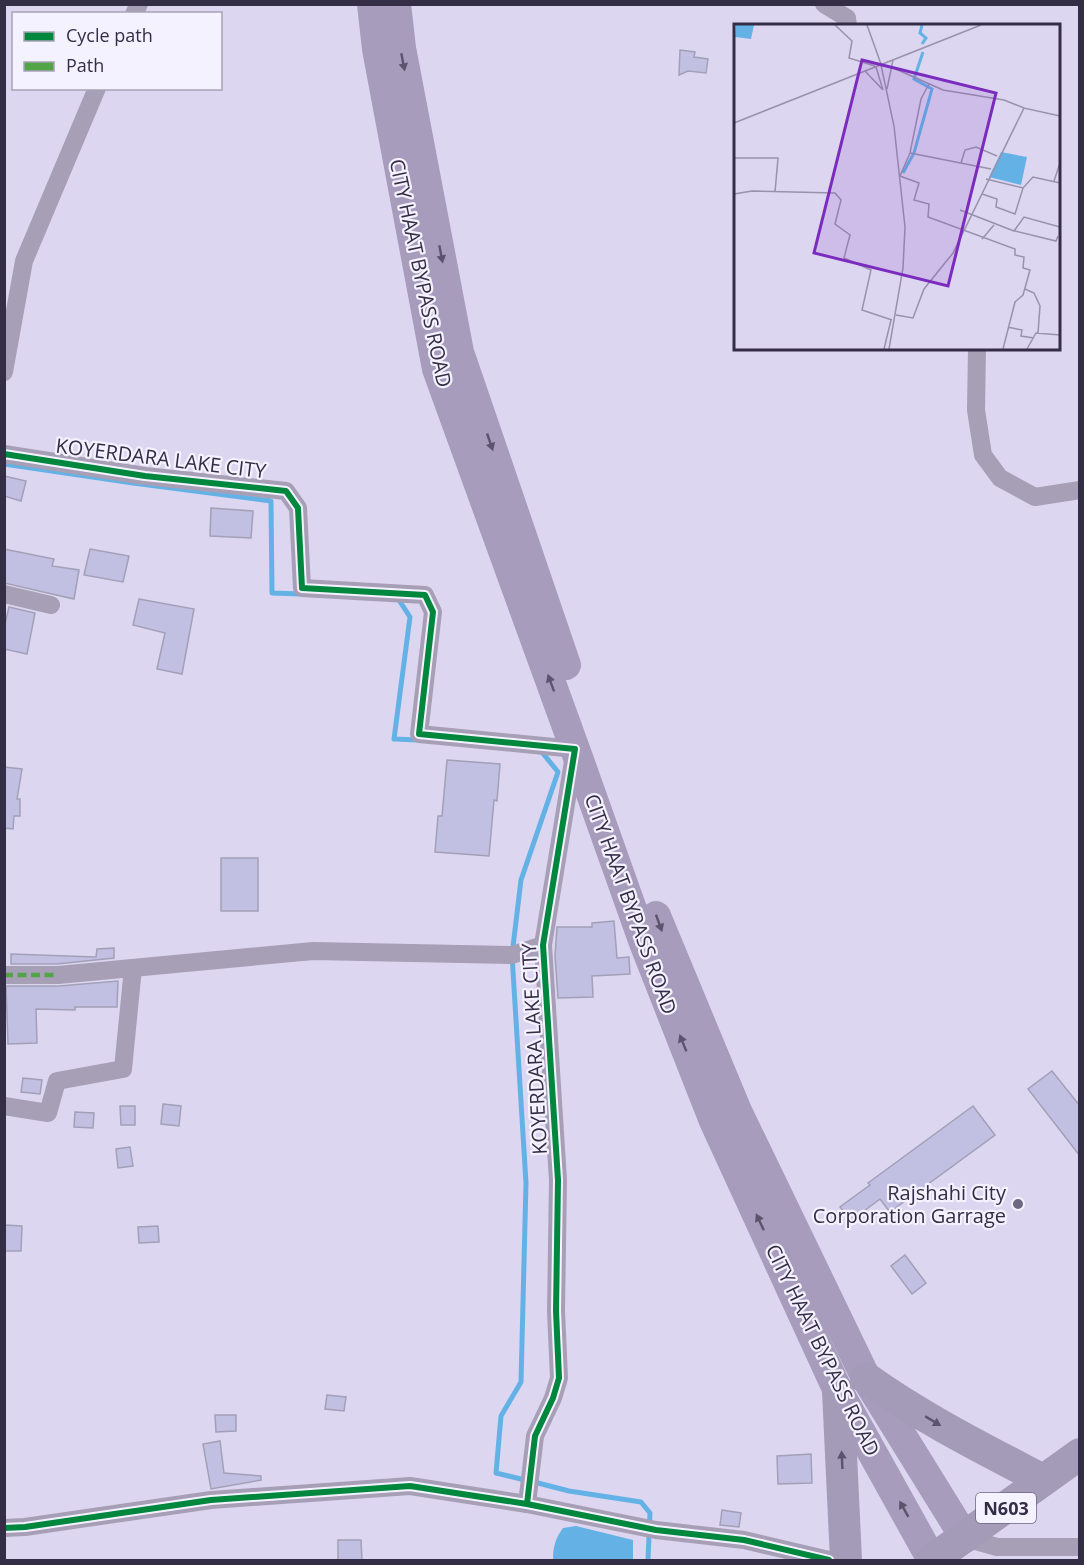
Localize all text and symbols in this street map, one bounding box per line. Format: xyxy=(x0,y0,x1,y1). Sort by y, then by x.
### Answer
legend xyxy=(12,12,222,90)
text: Cycle path xyxy=(66,23,153,47)
inset map xyxy=(734,24,1060,350)
text: Path xyxy=(66,53,104,77)
one-way arrow xyxy=(399,53,408,72)
street label: CITY HAAT BYPASS ROAD xyxy=(384,156,458,390)
one-way arrow xyxy=(437,245,446,264)
street label: KOYERDARA LAKE CITY xyxy=(54,432,269,484)
one-way arrow xyxy=(486,433,496,451)
one-way arrow xyxy=(546,674,556,692)
street label: CITY HAAT BYPASS ROAD xyxy=(579,790,683,1018)
one-way arrow xyxy=(654,915,664,933)
street label: KOYERDARA LAKE CITY xyxy=(515,942,553,1155)
one-way arrow xyxy=(678,1034,687,1052)
place label: Rajshahi City Corporation Garrage xyxy=(813,1179,1007,1229)
marker: Rajshahi City Corporation Garrage xyxy=(1011,1197,1025,1211)
one-way arrow xyxy=(756,1214,765,1231)
street label: CITY HAAT BYPASS ROAD xyxy=(760,1239,886,1461)
one-way arrow xyxy=(925,1416,941,1427)
one-way arrow xyxy=(837,1451,846,1470)
road number: N603 xyxy=(976,1493,1036,1523)
one-way arrow xyxy=(899,1501,909,1518)

